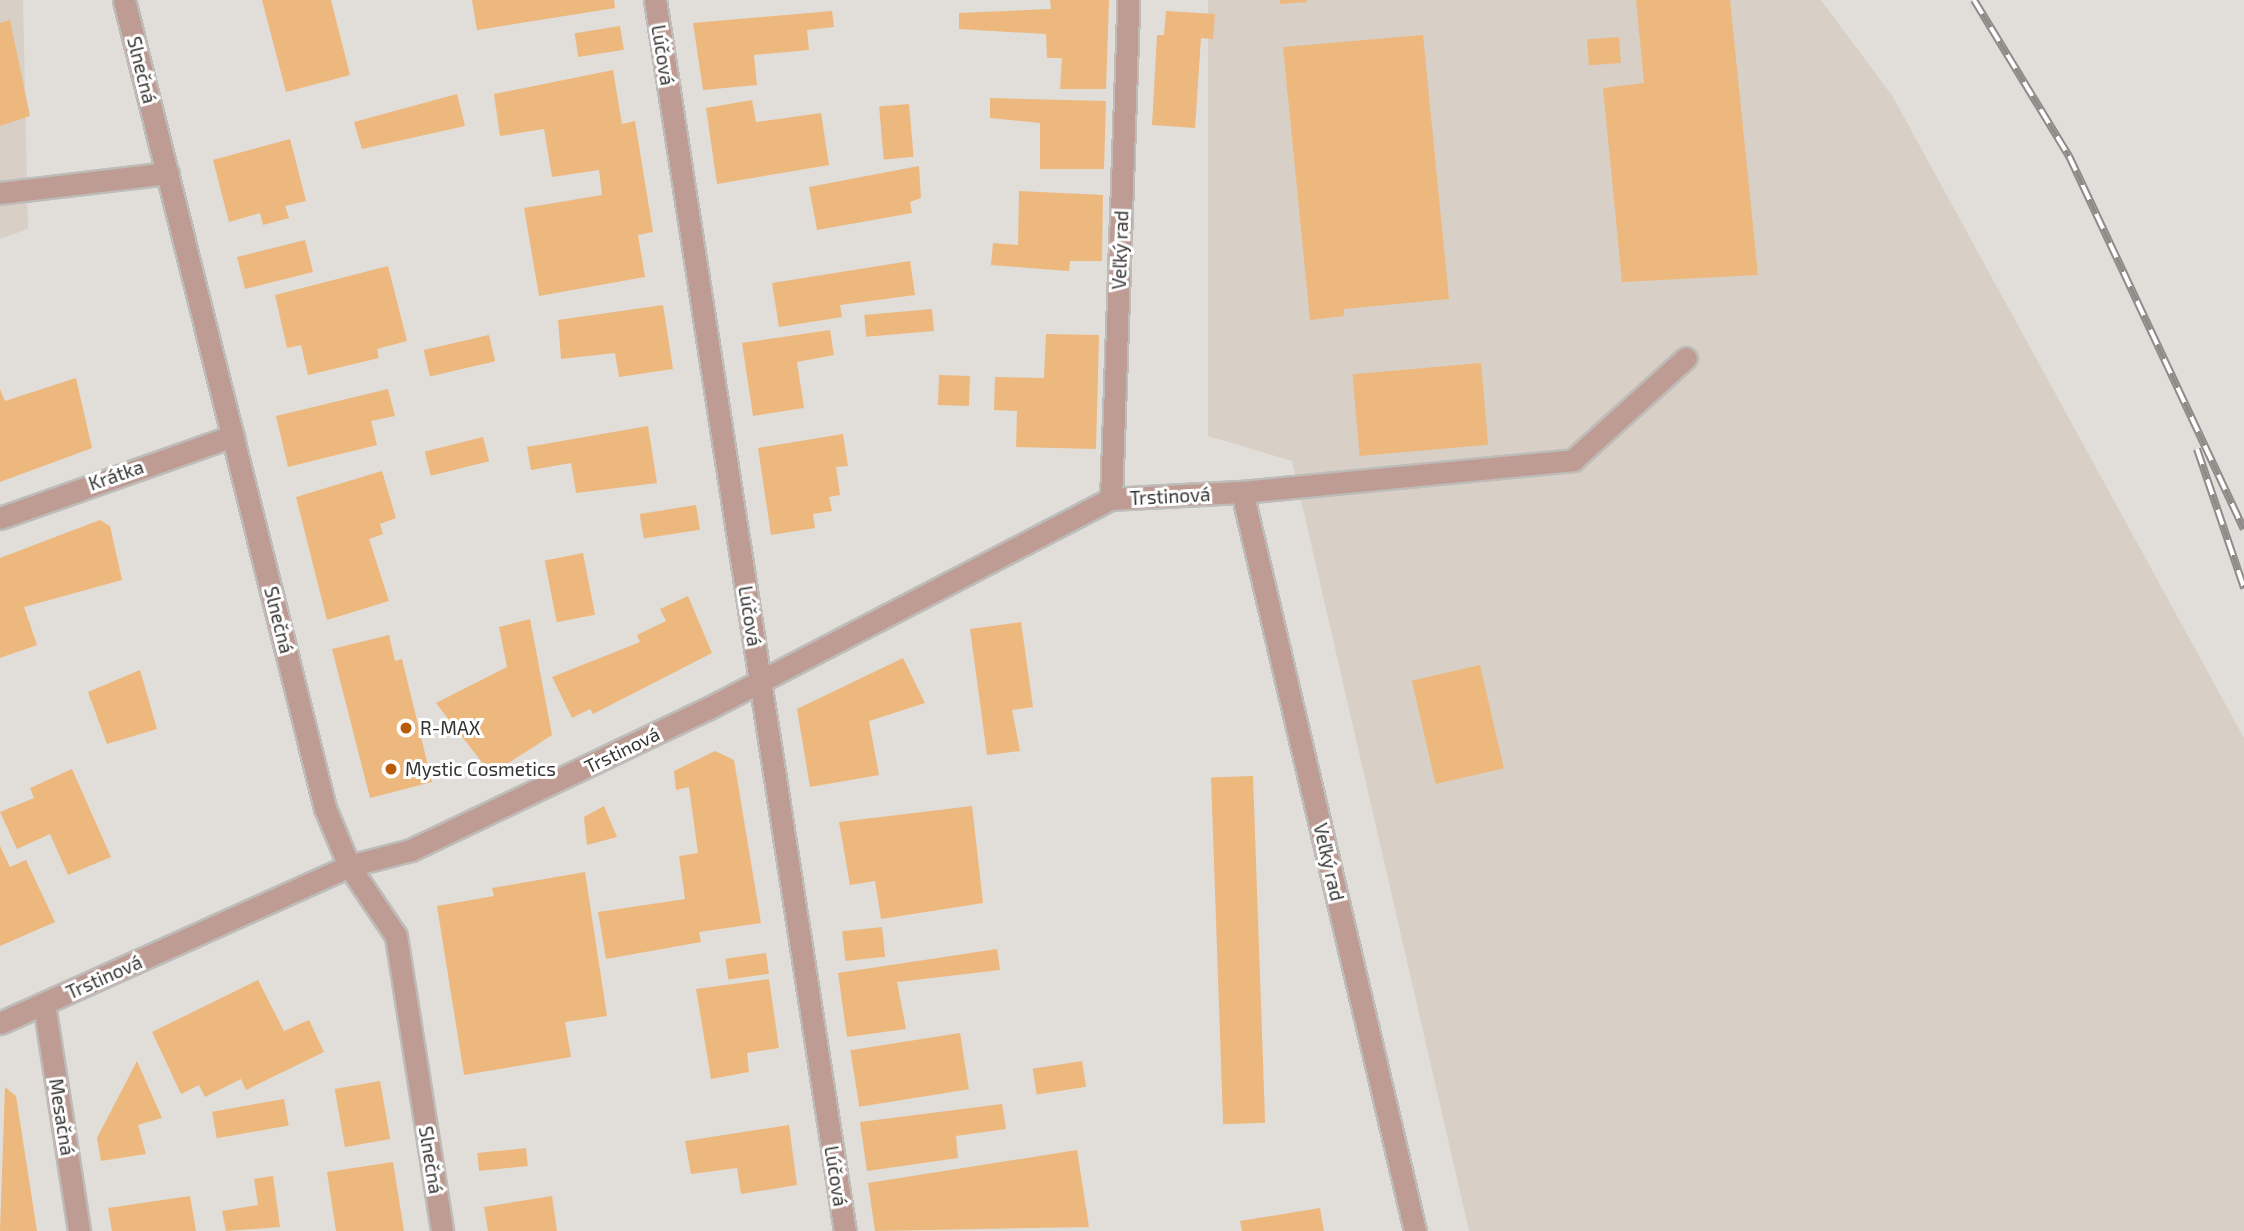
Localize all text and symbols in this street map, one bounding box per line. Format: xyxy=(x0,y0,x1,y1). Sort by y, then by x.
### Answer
street label: Lúčová xyxy=(647,23,679,87)
street label: Slnečná xyxy=(123,34,161,106)
street label: Veľký rad xyxy=(1107,210,1133,290)
street label: Krátka xyxy=(86,455,146,495)
street label: Trstinová xyxy=(1129,483,1211,509)
street label: Slnečná xyxy=(260,584,298,656)
street label: Lúčová xyxy=(734,584,766,648)
place label: R-MAX xyxy=(420,717,480,739)
marker: R-MAX xyxy=(398,720,414,736)
street label: Trstinová xyxy=(581,722,663,778)
place label: Mystic Cosmetics xyxy=(405,758,556,780)
marker: Mystic Cosmetics xyxy=(383,761,399,777)
street label: Veľký rad xyxy=(1309,821,1349,903)
street label: Trstinová xyxy=(63,950,145,1004)
street label: Mesačná xyxy=(45,1077,79,1157)
street label: Slnečná xyxy=(414,1124,448,1196)
street label: Lúčová xyxy=(820,1144,852,1208)

